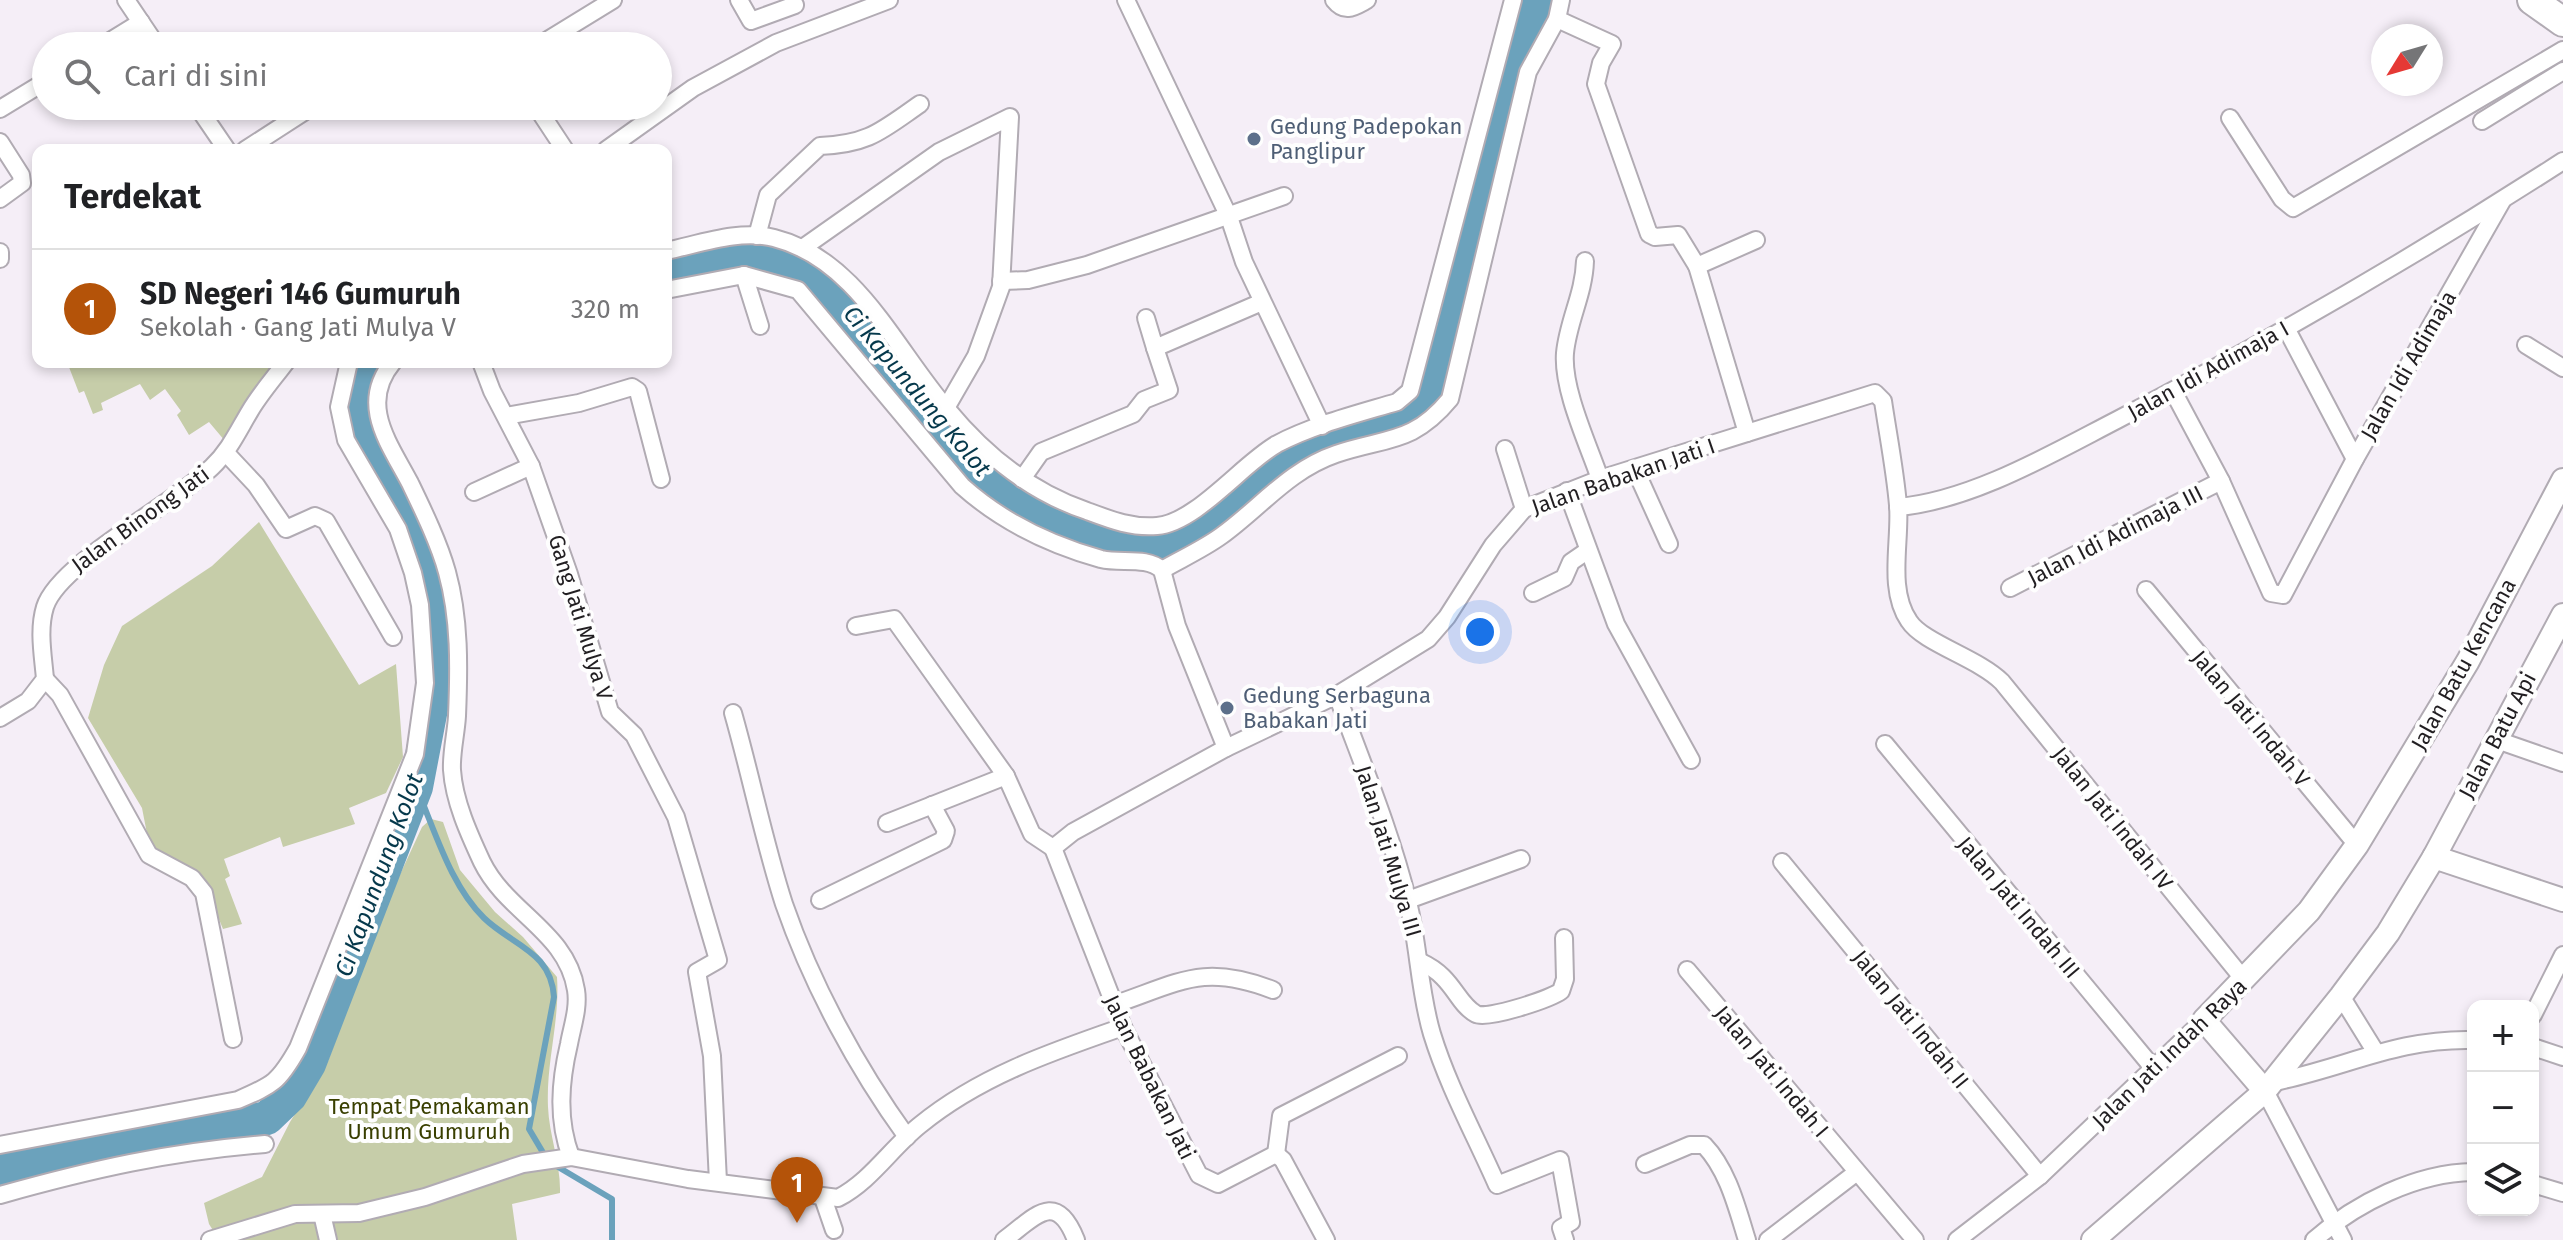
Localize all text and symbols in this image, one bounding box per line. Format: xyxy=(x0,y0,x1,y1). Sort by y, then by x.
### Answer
north arrow xyxy=(2371,24,2443,96)
search box xyxy=(32,32,672,120)
icon: search xyxy=(60,54,104,98)
text: Cari di sini xyxy=(124,58,268,94)
place label: Gedung Padepokan Panglipur xyxy=(1270,113,1462,165)
marker: Gedung Padepokan Panglipur xyxy=(1245,130,1263,148)
text: Terdekat xyxy=(64,176,201,217)
text: SD Negeri 146 Gumuruh xyxy=(140,276,461,312)
street label: Jalan Idi Adimaja xyxy=(2355,286,2462,445)
text: 1 xyxy=(84,294,96,325)
text: 320 m xyxy=(571,294,640,325)
water label: Ci Kapundung Kolot xyxy=(838,300,997,482)
text: Sekolah · Gang Jati Mulya V xyxy=(140,312,456,343)
street label: Jalan Idi Adimaja I xyxy=(2123,315,2294,426)
street label: Jalan Babakan Jati I xyxy=(1528,432,1719,521)
street label: Jalan Binong Jati xyxy=(66,460,214,578)
street label: Jalan Idi Adimaja III xyxy=(2023,480,2207,591)
street label: Gang Jati Mulya V xyxy=(543,531,619,704)
street label: Jalan Batu Kencana xyxy=(2405,574,2522,755)
your location xyxy=(1460,612,1500,652)
street label: Jalan Jati Indah V xyxy=(2186,645,2316,793)
street label: Jalan Batu Api xyxy=(2453,667,2542,803)
place label: Gedung Serbaguna Babakan Jati xyxy=(1243,682,1431,734)
marker: Gedung Serbaguna Babakan Jati xyxy=(1218,699,1236,717)
street label: Jalan Jati Indah IV xyxy=(2047,741,2179,896)
street label: Jalan Jati Mulya III xyxy=(1350,762,1427,940)
water label: Ci Kapundung Kolot xyxy=(329,769,429,980)
street label: Jalan Jati Indah III xyxy=(1951,831,2086,984)
street label: Jalan Jati Indah II xyxy=(1847,945,1975,1094)
street label: Jalan Jati Indah Raya xyxy=(2086,973,2252,1134)
street label: Jalan Babakan Jati xyxy=(1098,990,1201,1164)
street label: Jalan Jati Indah I xyxy=(1709,1000,1835,1143)
map controls xyxy=(2467,1000,2539,1216)
button: + xyxy=(2467,1000,2539,1072)
button: − xyxy=(2467,1072,2539,1144)
park label: Tempat Pemakaman Umum Gumuruh xyxy=(328,1093,530,1145)
button: layers xyxy=(2467,1144,2539,1216)
pin: 1 xyxy=(771,1157,823,1223)

